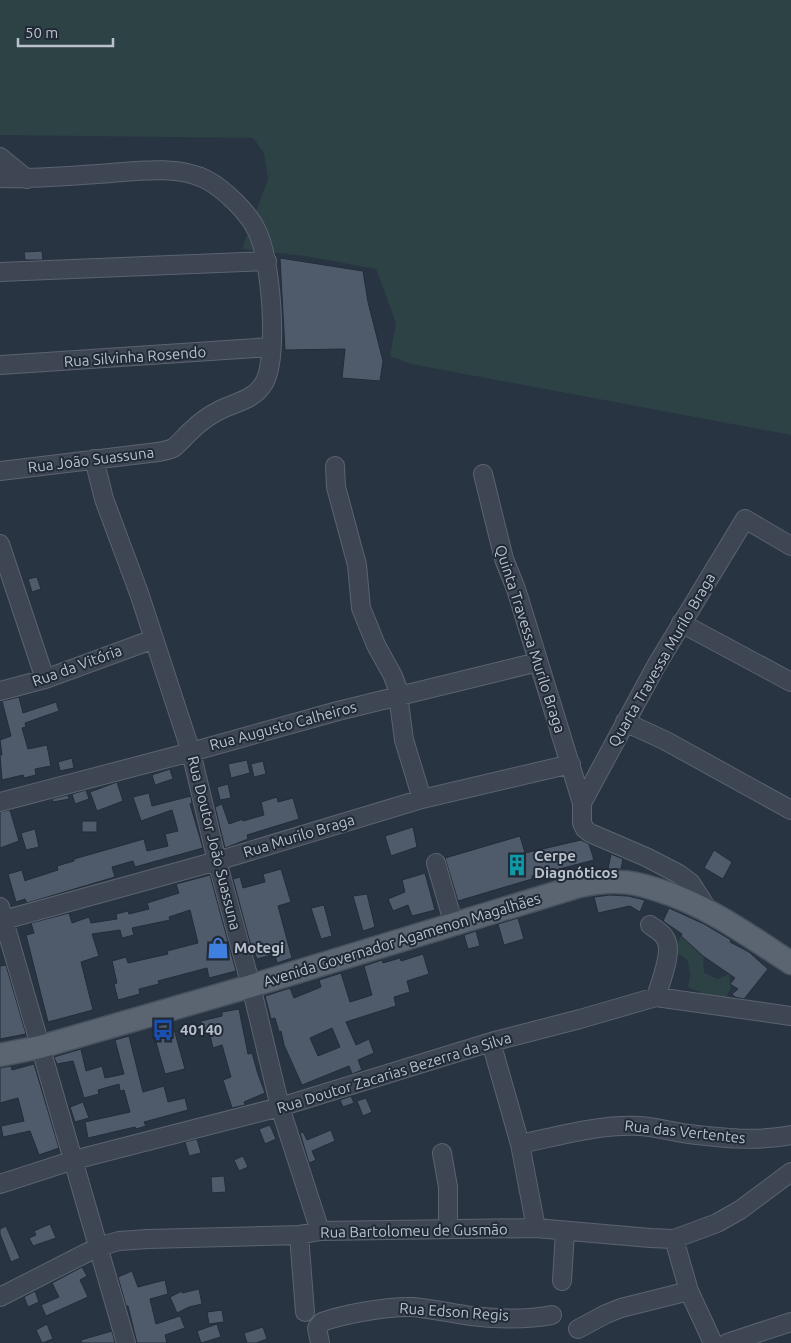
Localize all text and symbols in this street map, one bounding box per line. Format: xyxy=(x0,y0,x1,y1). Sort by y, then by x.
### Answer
scale bar xyxy=(18,15,112,47)
text: 50 m xyxy=(25,24,58,41)
street label: Rua Silvinha Rosendo xyxy=(63,343,207,370)
street label: Rua João Suassuna xyxy=(27,443,155,476)
street label: Quinta Travessa Murilo Braga xyxy=(492,543,569,735)
street label: Quarta Travessa Murilo Braga xyxy=(605,570,718,750)
street label: Rua da Vitória xyxy=(30,641,124,690)
street label: Rua Augusto Calheiros xyxy=(208,698,358,753)
street label: Rua Doutor João Suassuna xyxy=(185,754,244,932)
street label: Rua Murilo Braga xyxy=(241,811,357,861)
place label: Cerpe Diagnóticos xyxy=(534,847,618,881)
building icon: Cerpe Diagnóticos xyxy=(504,852,530,878)
street label: Avenida Governador Agamenon Magalhães xyxy=(261,889,542,990)
shop icon: Motegi xyxy=(205,935,231,961)
place label: Motegi xyxy=(234,939,284,956)
bus stop icon: 40140 xyxy=(150,1017,176,1043)
place label: 40140 xyxy=(180,1021,222,1038)
street label: Rua Doutor Zacarias Bezerra da Silva xyxy=(275,1029,513,1116)
street label: Rua das Vertentes xyxy=(624,1117,747,1146)
street label: Rua Bartolomeu de Gusmão xyxy=(320,1220,508,1241)
street label: Rua Edson Regis xyxy=(399,1299,509,1324)

